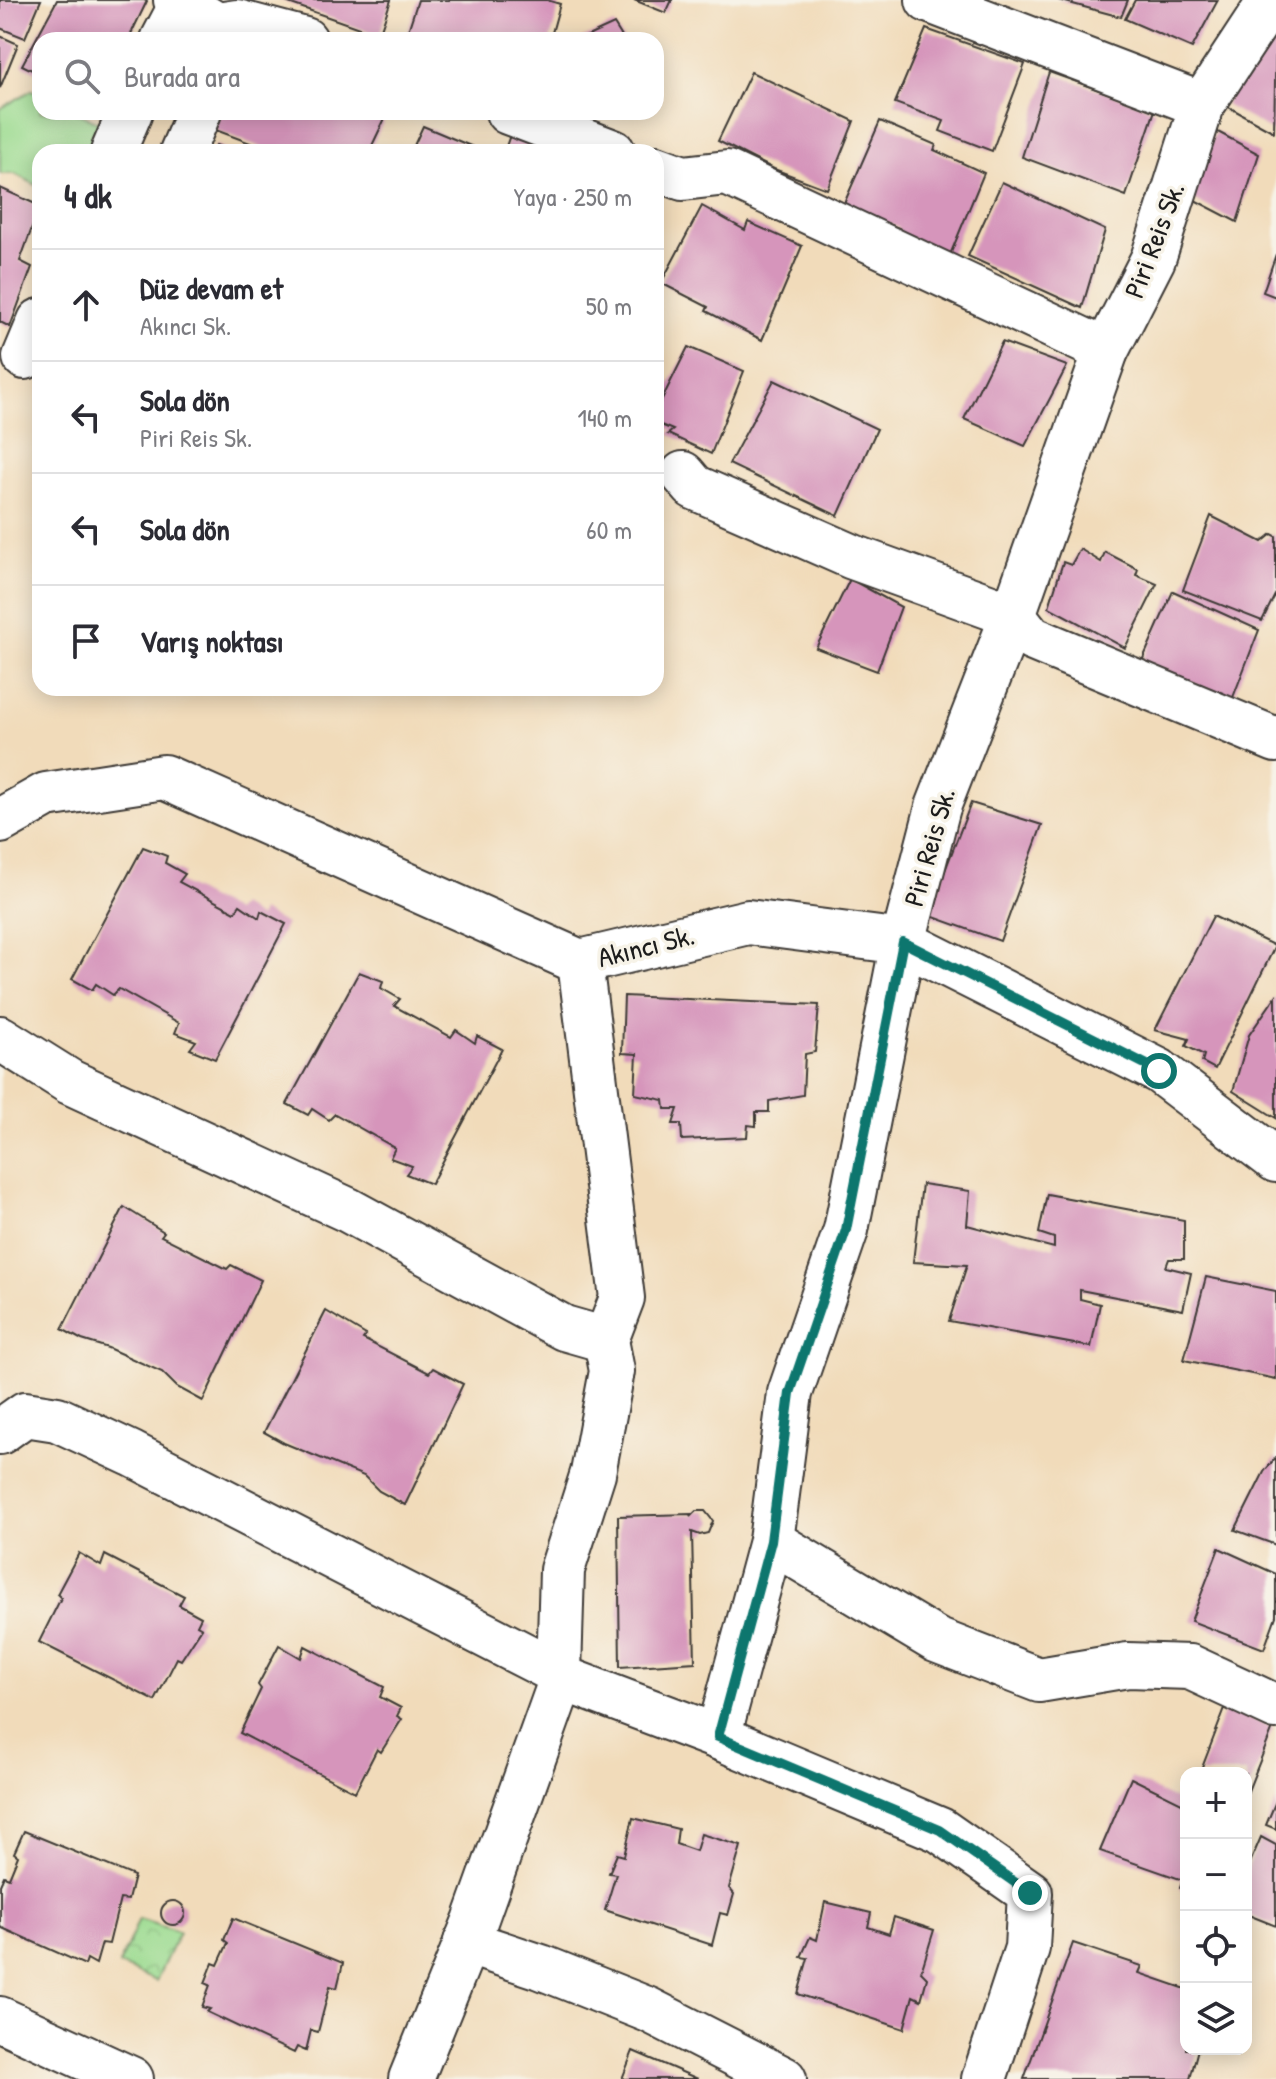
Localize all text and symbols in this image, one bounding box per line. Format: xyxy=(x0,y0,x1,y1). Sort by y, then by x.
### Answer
search box xyxy=(32,32,664,120)
icon: search xyxy=(60,54,104,98)
text: Burada ara xyxy=(124,56,240,96)
text: 4 dk xyxy=(64,173,112,219)
street label: Piri Reis Sk. xyxy=(1115,177,1193,303)
text: Yaya · 250 m xyxy=(513,179,632,214)
text: Düz devam et xyxy=(140,268,283,308)
icon: ahead xyxy=(64,283,108,327)
text: 50 m xyxy=(586,288,632,323)
text: Akıncı Sk. xyxy=(140,308,231,343)
text: Sola dön xyxy=(140,380,230,420)
icon: left xyxy=(64,395,108,439)
text: 140 m xyxy=(578,400,632,435)
text: Piri Reis Sk. xyxy=(140,420,252,455)
icon: left xyxy=(64,507,108,551)
text: Sola dön xyxy=(140,509,230,549)
text: 60 m xyxy=(586,512,632,547)
icon: arrive xyxy=(64,619,108,663)
text: Varış noktası xyxy=(140,621,284,661)
street label: Piri Reis Sk. xyxy=(894,784,964,910)
street label: Akıncı Sk. xyxy=(594,916,698,976)
route start xyxy=(1141,1053,1177,1089)
map controls xyxy=(1180,1767,1252,2055)
button: + xyxy=(1180,1767,1252,1839)
button: − xyxy=(1180,1839,1252,1911)
route end xyxy=(1012,1875,1048,1911)
button: locate xyxy=(1180,1911,1252,1983)
button: layers xyxy=(1180,1983,1252,2055)

